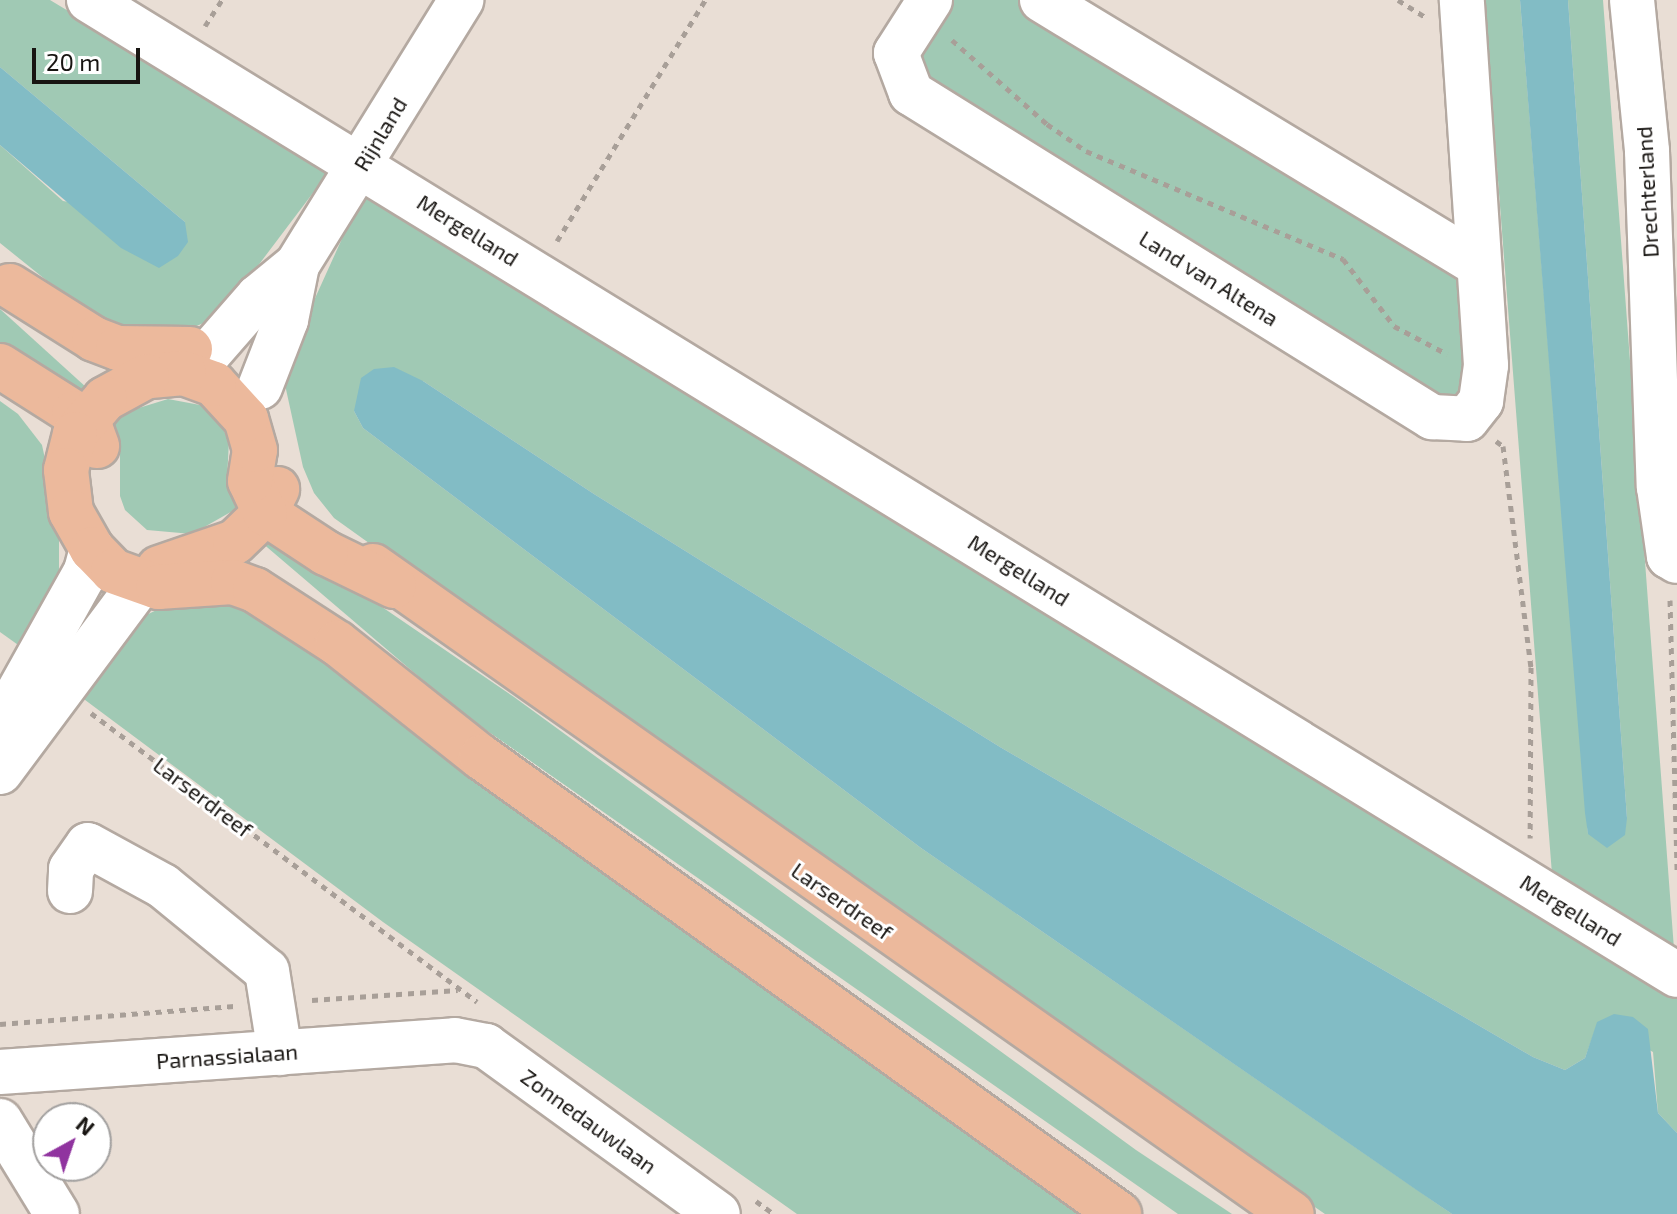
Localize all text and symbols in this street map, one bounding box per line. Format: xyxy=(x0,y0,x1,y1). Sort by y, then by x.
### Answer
scale bar xyxy=(36,32,144,82)
text: 20 m xyxy=(46,47,100,76)
street label: Rijnland xyxy=(348,92,412,176)
street label: Drechterland xyxy=(1630,126,1664,258)
street label: Mergelland xyxy=(413,189,523,271)
street label: Land van Altena xyxy=(1134,224,1284,332)
street label: Mergelland xyxy=(964,529,1074,611)
street label: Larserdreef xyxy=(148,751,258,843)
street label: Larserdreef xyxy=(787,857,897,945)
street label: Mergelland xyxy=(1516,869,1626,951)
street label: Parnassialaan xyxy=(155,1038,299,1074)
street label: Zonnedauwlaan xyxy=(516,1063,662,1179)
north arrow xyxy=(32,1102,112,1182)
text: N xyxy=(72,1110,101,1140)

